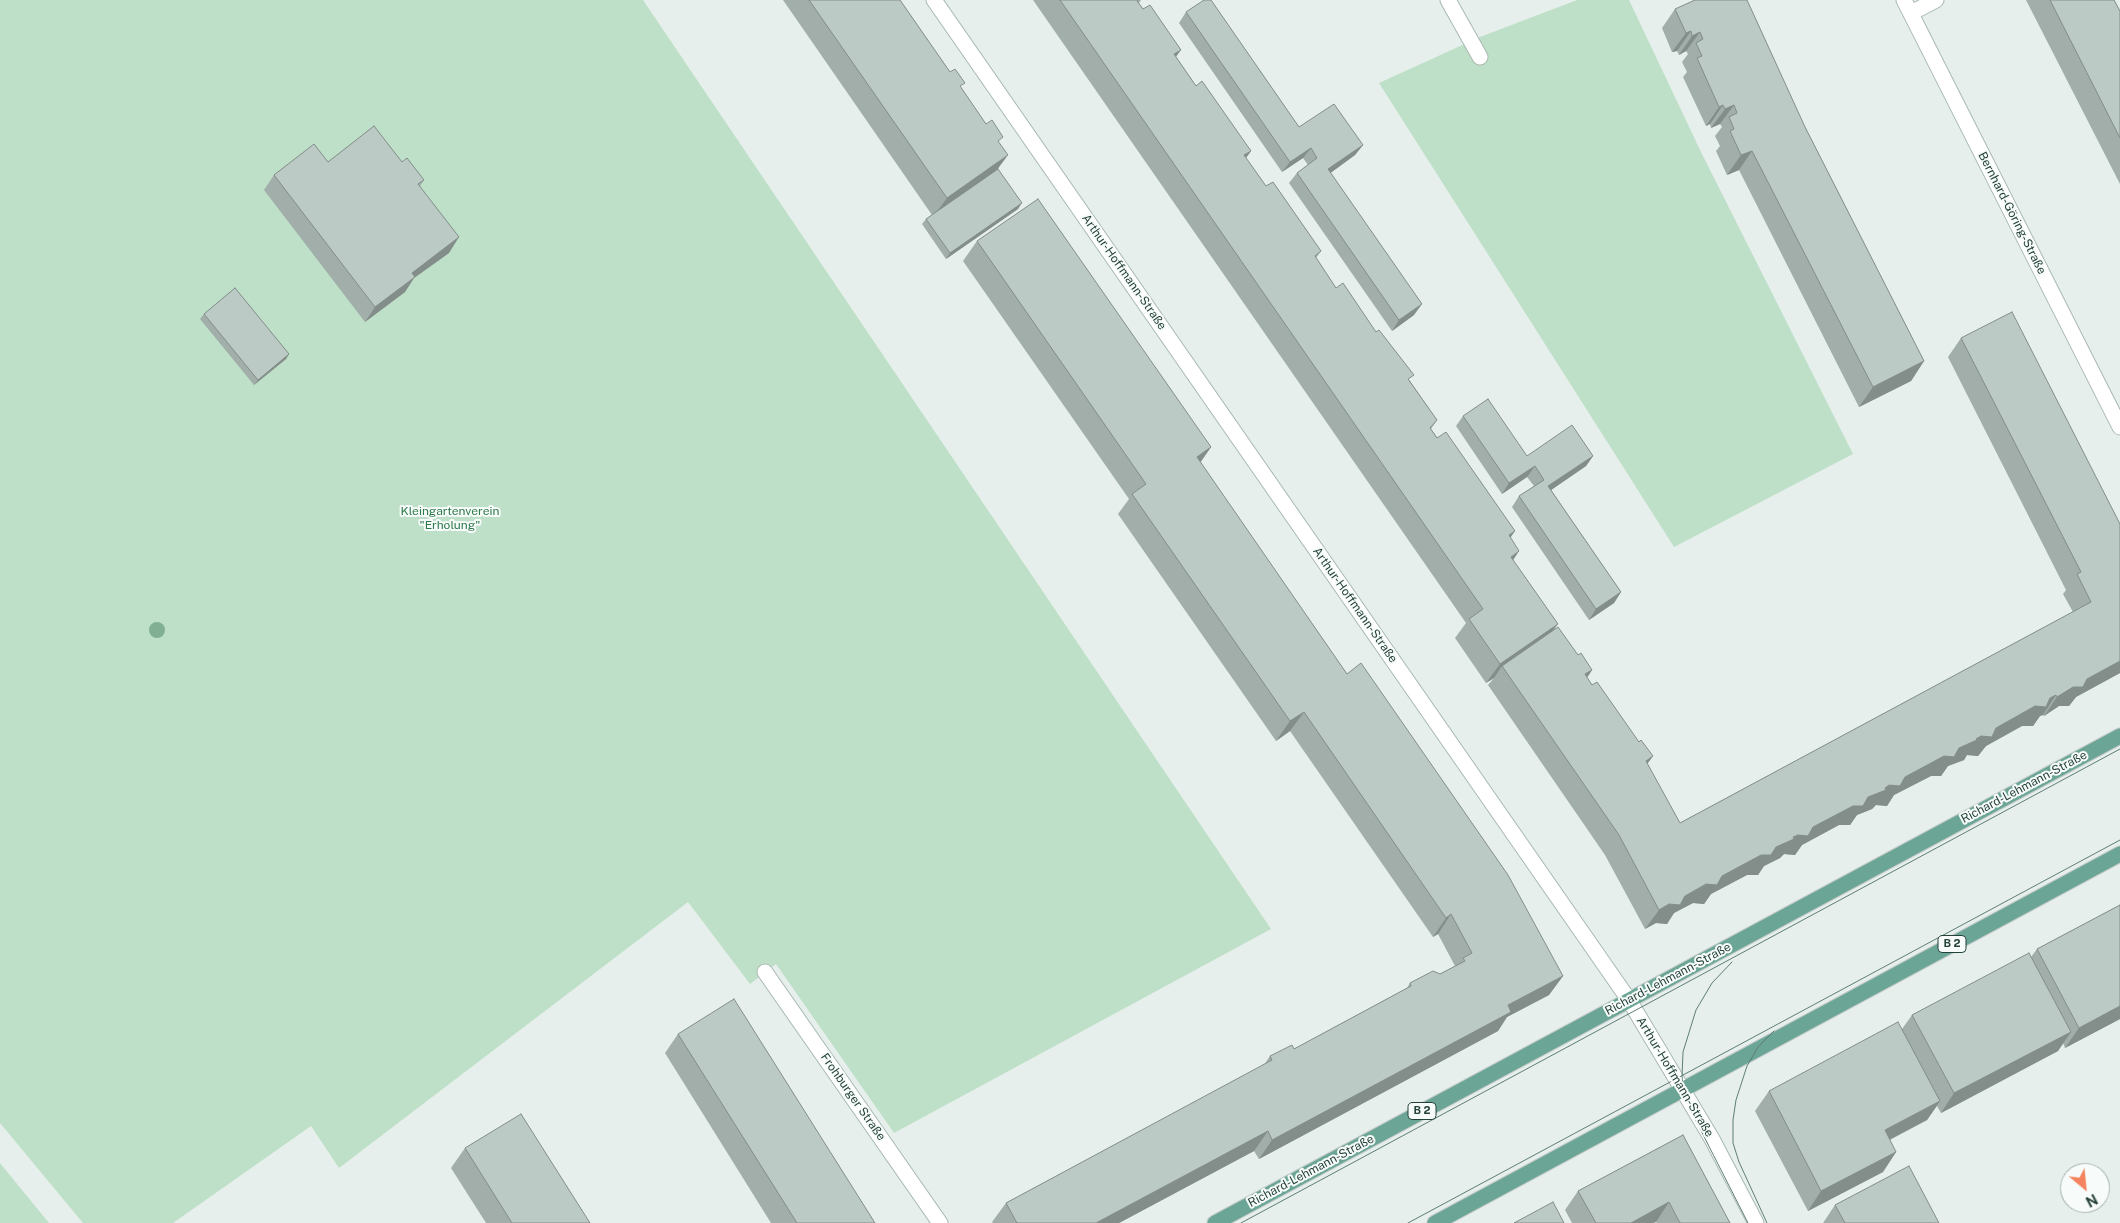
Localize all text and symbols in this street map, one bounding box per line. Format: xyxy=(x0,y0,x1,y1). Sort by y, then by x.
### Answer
street label: Bernhard-Göring-Straße xyxy=(1975,149,2049,277)
street label: Arthur-Hoffmann-Straße xyxy=(1079,211,1169,333)
park label: Kleingartenverein "Erholung" xyxy=(401,504,499,532)
street label: Arthur-Hoffmann-Straße xyxy=(1310,544,1400,666)
street label: Richard-Lehmann-Straße xyxy=(1959,748,2089,826)
road number: B 2 xyxy=(1938,936,1966,952)
street label: Richard-Lehmann-Straße xyxy=(1603,940,1733,1018)
street label: Arthur-Hoffmann-Straße xyxy=(1633,1014,1717,1140)
street label: Frohburger Straße xyxy=(817,1051,889,1143)
road number: B 2 xyxy=(1408,1102,1436,1120)
street label: Richard-Lehmann-Straße xyxy=(1246,1132,1376,1210)
north arrow xyxy=(2060,1163,2110,1213)
text: N xyxy=(2083,1191,2100,1210)

